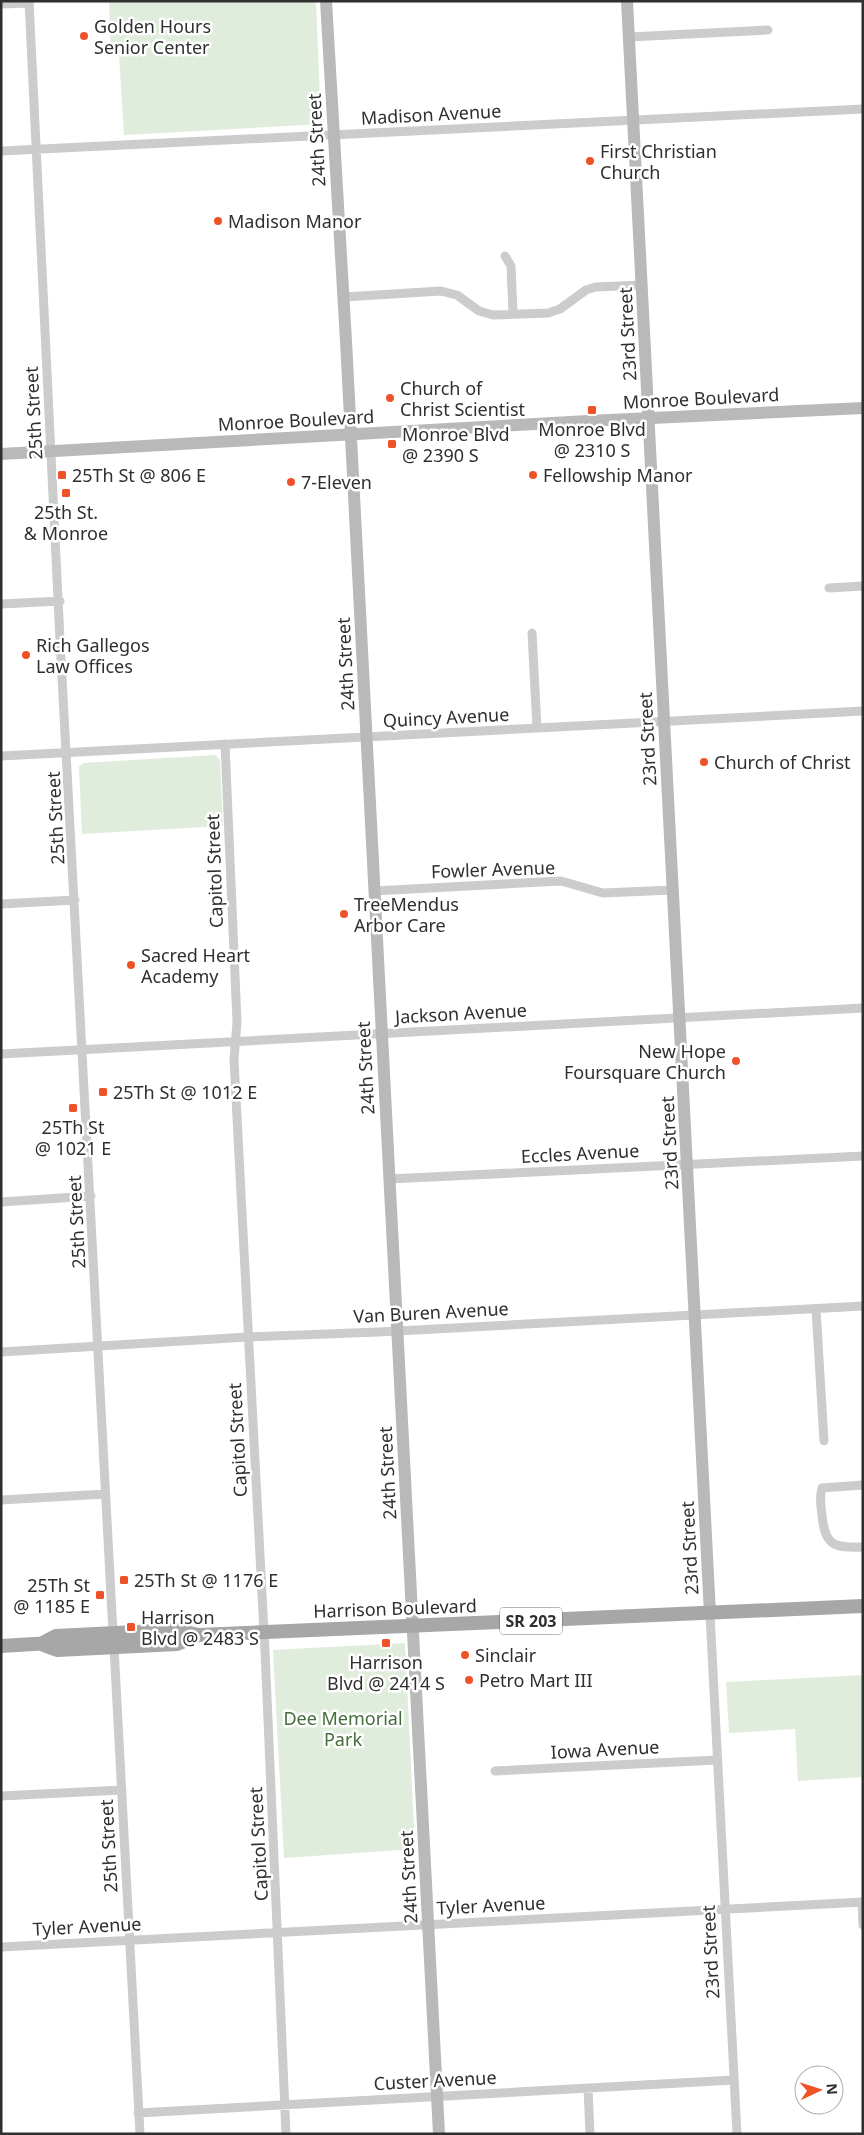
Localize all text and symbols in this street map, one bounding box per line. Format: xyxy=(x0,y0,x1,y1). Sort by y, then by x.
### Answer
place label: Golden Hours Senior Center xyxy=(94,14,211,59)
marker: Golden Hours Senior Center xyxy=(78,30,90,42)
street label: 24th Street xyxy=(302,92,330,187)
street label: Madison Avenue xyxy=(360,98,502,130)
place label: First Christian Church xyxy=(600,139,717,184)
marker: First Christian Church xyxy=(584,155,596,167)
place label: Madison Manor xyxy=(228,209,362,233)
marker: Madison Manor xyxy=(212,215,224,227)
street label: 23rd Street xyxy=(613,286,641,381)
street label: 25th Street xyxy=(19,365,47,460)
place label: Church of Christ Scientist xyxy=(400,376,526,421)
street label: Monroe Boulevard xyxy=(622,382,780,414)
marker: Church of Christ Scientist xyxy=(384,392,396,404)
street label: Monroe Boulevard xyxy=(217,404,375,436)
marker: Monroe Blvd @ 2310 S xyxy=(586,404,598,416)
place label: Monroe Blvd @ 2310 S xyxy=(538,417,646,462)
place label: Monroe Blvd @ 2390 S xyxy=(402,422,510,467)
marker: Monroe Blvd @ 2390 S xyxy=(386,438,398,450)
place label: 25Th St @ 806 E xyxy=(72,463,206,487)
place label: Fellowship Manor xyxy=(543,463,693,487)
marker: 25Th St @ 806 E xyxy=(56,469,68,481)
marker: Fellowship Manor xyxy=(527,469,539,481)
place label: 7-Eleven xyxy=(301,470,372,494)
marker: 7-Eleven xyxy=(285,476,297,488)
marker: 25th St. & Monroe xyxy=(60,487,72,499)
place label: 25th St. & Monroe xyxy=(24,500,108,545)
street label: 24th Street xyxy=(331,616,359,711)
place label: Rich Gallegos Law Offices xyxy=(36,633,150,678)
marker: Rich Gallegos Law Offices xyxy=(20,649,32,661)
street label: 23rd Street xyxy=(633,691,661,786)
street label: Quincy Avenue xyxy=(382,702,510,732)
place label: Church of Christ xyxy=(714,750,851,774)
marker: Church of Christ xyxy=(698,756,710,768)
street label: 25th Street xyxy=(41,770,69,865)
street label: Capitol Street xyxy=(200,813,228,928)
street label: Fowler Avenue xyxy=(431,855,555,883)
place label: TreeMendus Arbor Care xyxy=(354,892,459,937)
marker: TreeMendus Arbor Care xyxy=(338,908,350,920)
place label: Sacred Heart Academy xyxy=(141,943,251,988)
marker: Sacred Heart Academy xyxy=(125,959,137,971)
street label: Jackson Avenue xyxy=(393,998,527,1029)
street label: 24th Street xyxy=(351,1020,379,1115)
place label: New Hope Foursquare Church xyxy=(564,1039,726,1084)
marker: New Hope Foursquare Church xyxy=(730,1055,742,1067)
place label: 25Th St @ 1012 E xyxy=(113,1080,257,1104)
marker: 25Th St @ 1012 E xyxy=(97,1086,109,1098)
street label: 23rd Street xyxy=(655,1095,683,1190)
marker: 25Th St @ 1021 E xyxy=(67,1102,79,1114)
place label: 25Th St @ 1021 E xyxy=(35,1115,111,1160)
street label: Eccles Avenue xyxy=(520,1138,640,1168)
street label: 25th Street xyxy=(62,1174,90,1269)
street label: Van Buren Avenue xyxy=(353,1296,509,1328)
street label: Capitol Street xyxy=(222,1382,252,1498)
street label: 24th Street xyxy=(373,1425,401,1520)
street label: 23rd Street xyxy=(675,1500,703,1595)
place label: 25Th St @ 1176 E xyxy=(134,1568,278,1592)
place label: 25Th St @ 1185 E xyxy=(13,1573,90,1618)
marker: 25Th St @ 1176 E xyxy=(118,1574,130,1586)
marker: 25Th St @ 1185 E xyxy=(94,1589,106,1601)
street label: Harrison Boulevard xyxy=(313,1593,477,1623)
place label: Harrison Blvd @ 2483 S xyxy=(141,1605,259,1650)
road number: SR 203 xyxy=(500,1608,562,1634)
marker: Harrison Blvd @ 2483 S xyxy=(125,1621,137,1633)
marker: Harrison Blvd @ 2414 S xyxy=(380,1637,392,1649)
place label: Sinclair xyxy=(475,1643,537,1667)
marker: Sinclair xyxy=(459,1649,471,1661)
place label: Harrison Blvd @ 2414 S xyxy=(327,1650,445,1695)
place label: Petro Mart III xyxy=(479,1668,593,1692)
marker: Petro Mart III xyxy=(463,1674,475,1686)
park label: Dee Memorial Park xyxy=(283,1706,403,1751)
street label: Iowa Avenue xyxy=(550,1734,660,1764)
street label: Capitol Street xyxy=(243,1786,273,1902)
street label: 25th Street xyxy=(94,1798,122,1893)
street label: 24th Street xyxy=(394,1829,422,1924)
street label: Tyler Avenue xyxy=(436,1890,546,1920)
street label: 23rd Street xyxy=(696,1904,724,1999)
street label: Tyler Avenue xyxy=(32,1911,142,1941)
street label: Custer Avenue xyxy=(373,2065,497,2095)
north arrow xyxy=(794,2065,844,2115)
text: N xyxy=(823,2083,842,2095)

